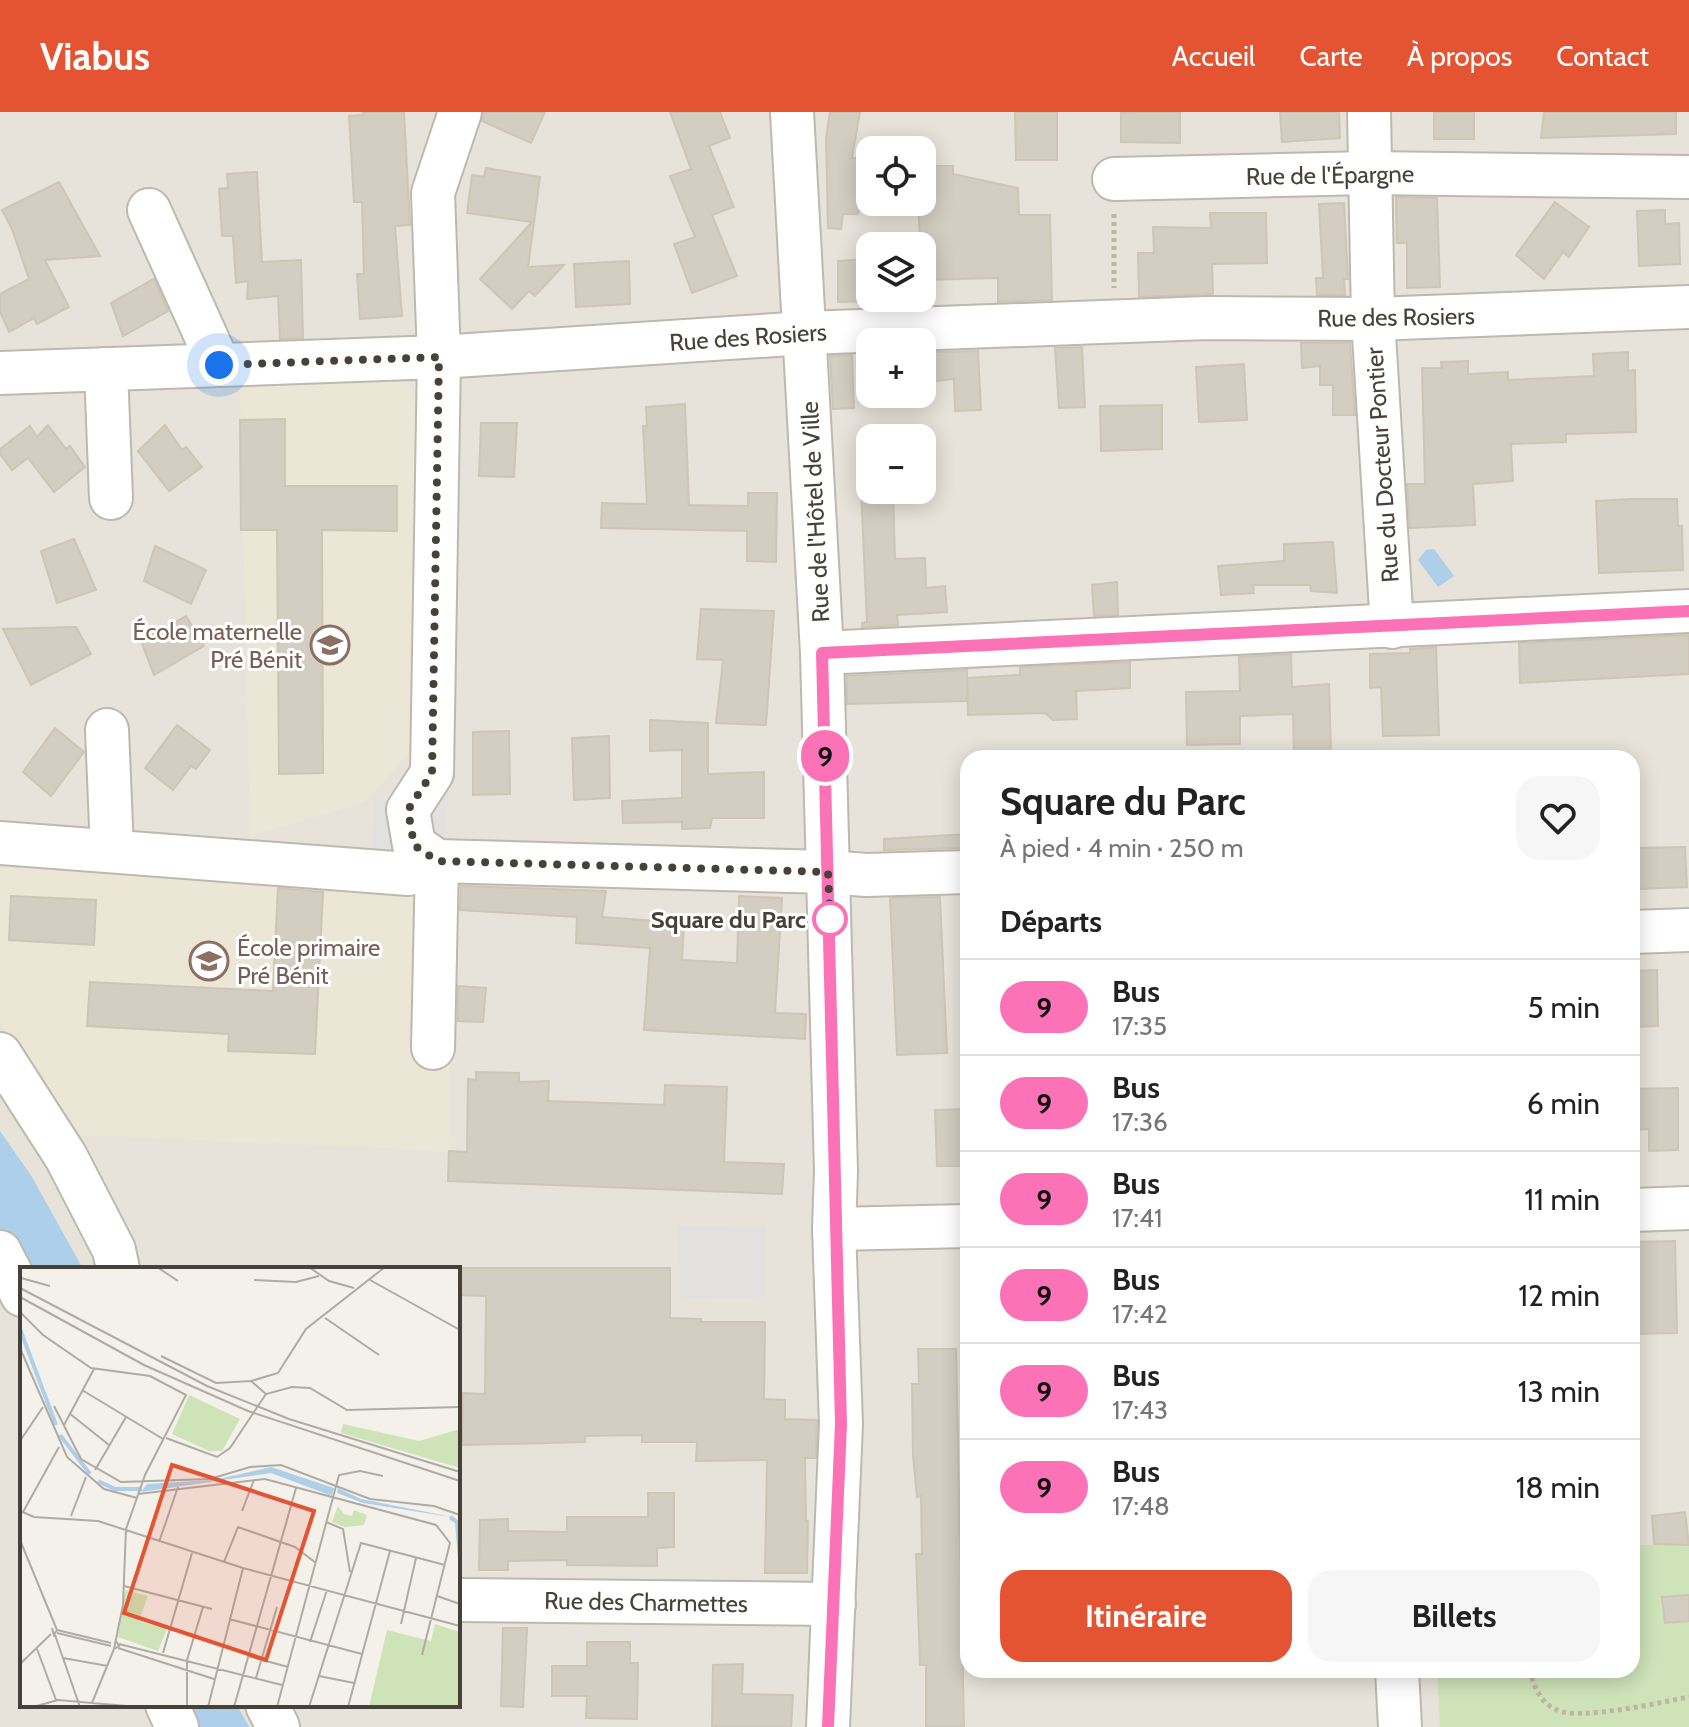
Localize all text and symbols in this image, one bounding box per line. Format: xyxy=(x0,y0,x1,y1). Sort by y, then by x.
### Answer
text: Viabus xyxy=(40,33,150,80)
text: Accueil xyxy=(1172,39,1255,73)
text: Carte xyxy=(1299,39,1363,73)
text: À propos xyxy=(1407,39,1512,73)
text: Contact xyxy=(1556,39,1649,73)
map controls xyxy=(856,136,936,504)
button: locate xyxy=(856,136,936,216)
street label: Rue de l'Épargne xyxy=(1246,159,1414,191)
button: layers xyxy=(856,232,936,312)
street label: Rue des Rosiers xyxy=(1317,301,1475,333)
street label: Rue des Rosiers xyxy=(668,317,828,357)
button: + xyxy=(856,328,936,408)
your location xyxy=(199,345,239,385)
street label: Rue du Docteur Pontier xyxy=(1359,346,1405,584)
street label: Rue de l'Hôtel de Ville xyxy=(795,401,835,623)
button: − xyxy=(856,424,936,504)
place label: École maternelle Pré Bénit xyxy=(133,617,302,674)
school or university icon: École maternelle Pré Bénit xyxy=(309,624,351,666)
line badge: 9 xyxy=(799,730,851,782)
text: 9 xyxy=(817,739,833,773)
button: heart xyxy=(1516,776,1600,860)
text: Square du Parc xyxy=(1000,778,1246,825)
text: À pied · 4 min · 250 m xyxy=(1000,832,1244,864)
marker: Square du Parc xyxy=(813,902,847,936)
text: Départs xyxy=(1000,903,1102,940)
place label: Square du Parc xyxy=(651,905,806,934)
place label: École primaire Pré Bénit xyxy=(237,933,380,990)
school or university icon: École primaire Pré Bénit xyxy=(188,940,230,982)
text: Bus xyxy=(1112,973,1160,1010)
text: 5 min xyxy=(1528,989,1600,1026)
text: 9 xyxy=(1036,990,1052,1024)
text: 17:35 xyxy=(1112,1010,1167,1042)
text: Bus xyxy=(1112,1069,1160,1106)
text: 6 min xyxy=(1527,1085,1600,1122)
text: 9 xyxy=(1036,1086,1052,1120)
text: 17:36 xyxy=(1112,1106,1168,1138)
text: Bus xyxy=(1112,1165,1160,1202)
text: 11 min xyxy=(1524,1181,1600,1218)
text: 9 xyxy=(1036,1182,1052,1216)
text: 17:41 xyxy=(1112,1202,1162,1234)
text: Bus xyxy=(1112,1261,1160,1298)
inset map xyxy=(20,1267,460,1707)
text: 12 min xyxy=(1518,1277,1600,1314)
text: 9 xyxy=(1036,1278,1052,1312)
text: 17:42 xyxy=(1112,1298,1168,1330)
text: Bus xyxy=(1112,1357,1160,1394)
text: 13 min xyxy=(1518,1373,1600,1410)
text: 9 xyxy=(1036,1374,1052,1408)
text: 17:43 xyxy=(1112,1394,1168,1426)
text: Bus xyxy=(1112,1453,1160,1490)
text: 18 min xyxy=(1516,1469,1600,1506)
text: 9 xyxy=(1036,1470,1052,1504)
text: 17:48 xyxy=(1112,1490,1170,1522)
button: Itinéraire xyxy=(1000,1570,1292,1662)
button: Billets xyxy=(1308,1570,1600,1662)
street label: Rue des Charmettes xyxy=(544,1586,748,1618)

